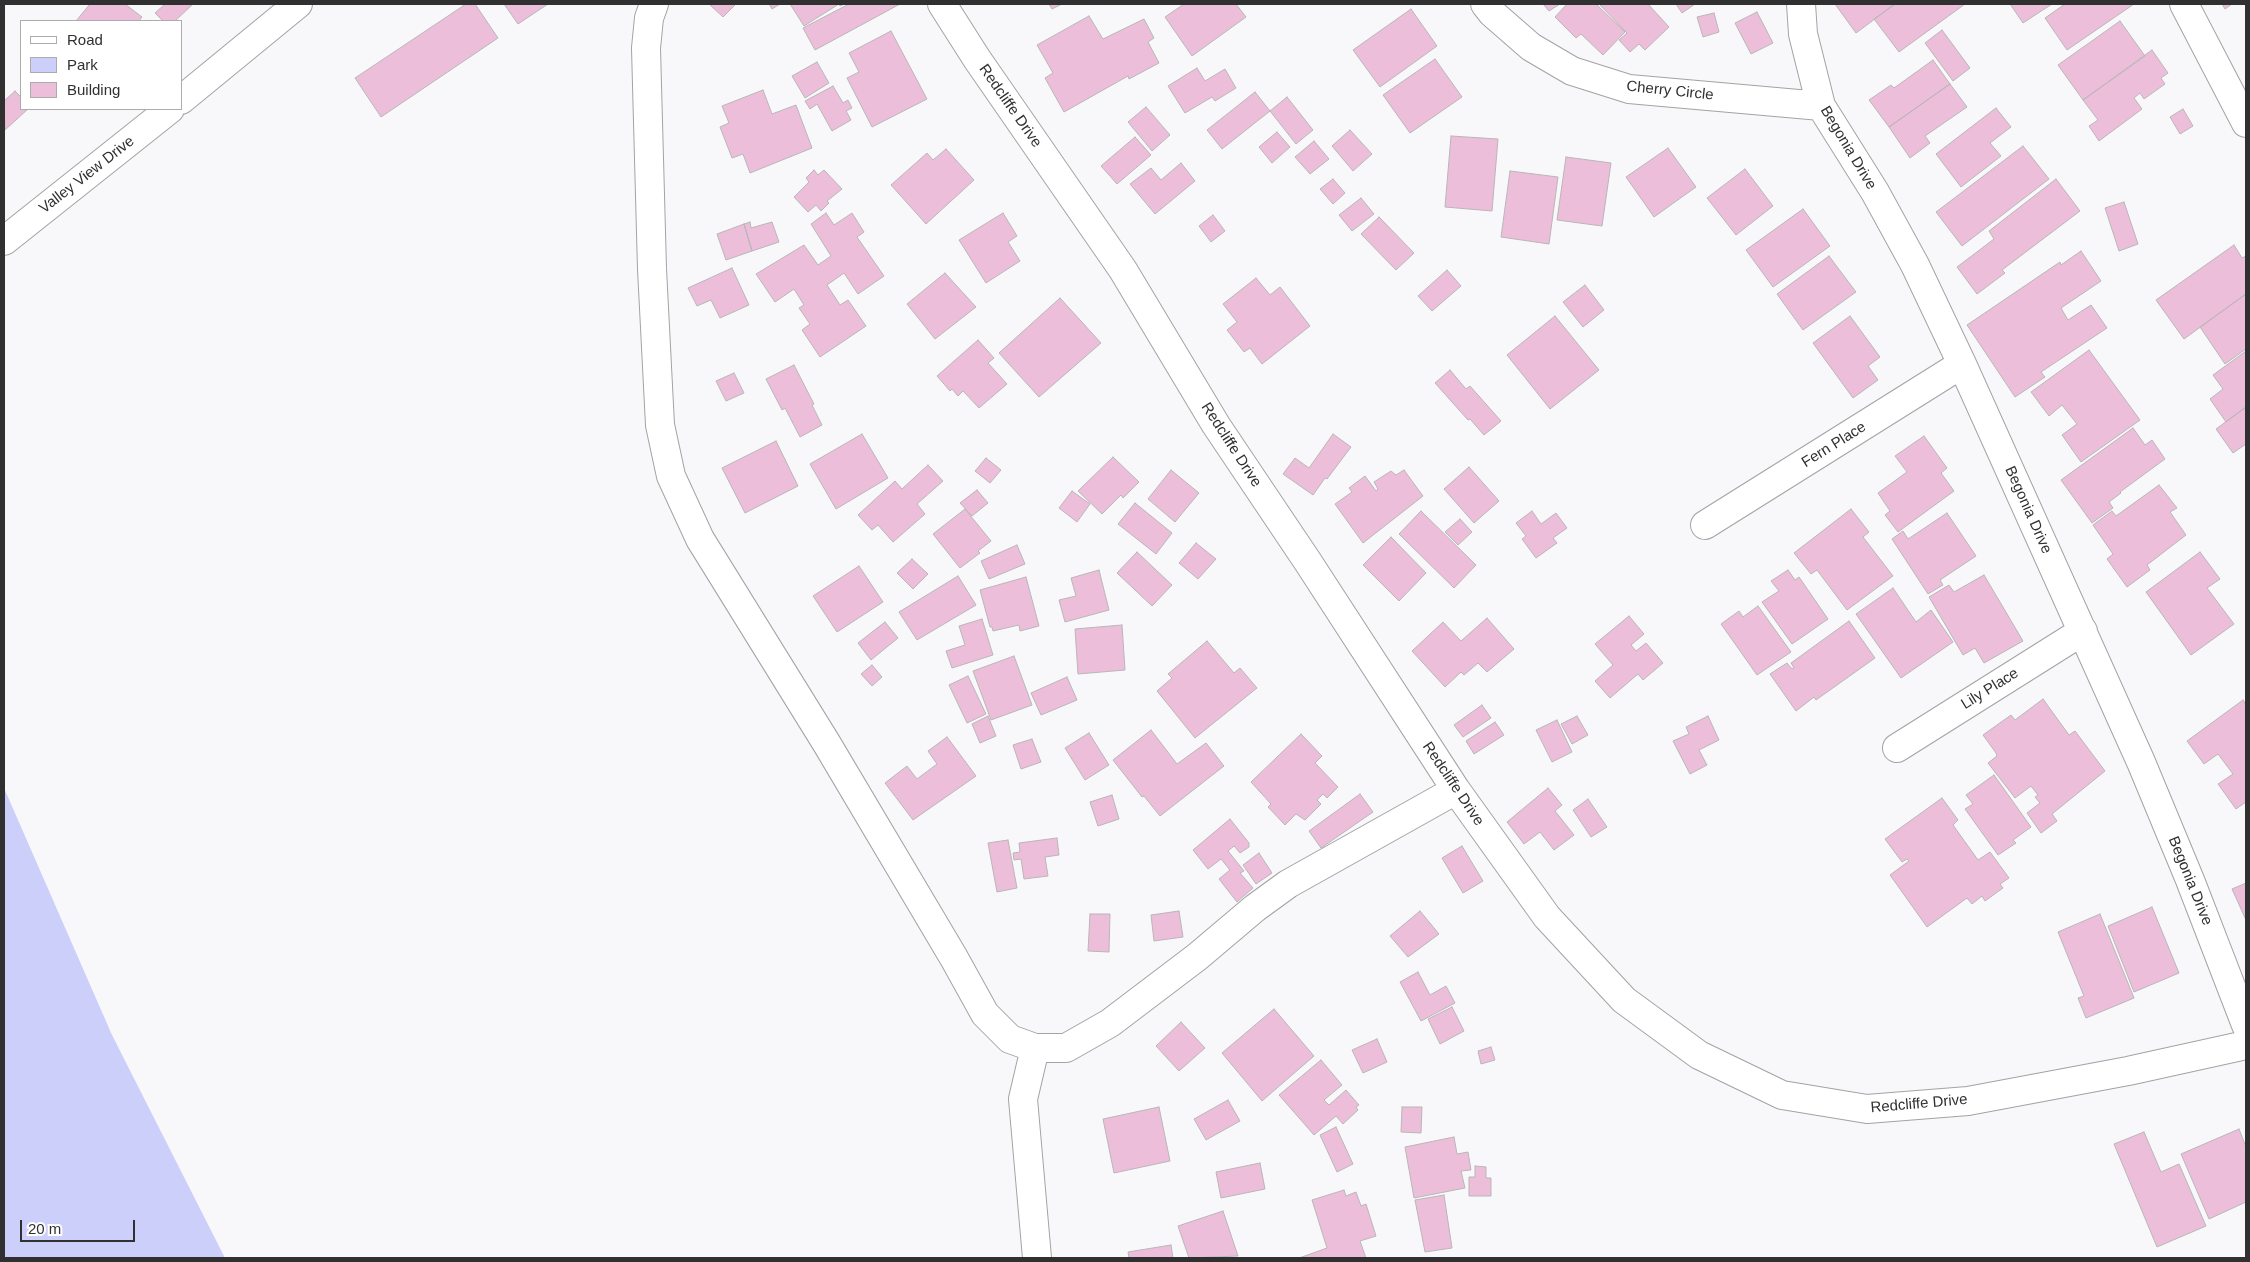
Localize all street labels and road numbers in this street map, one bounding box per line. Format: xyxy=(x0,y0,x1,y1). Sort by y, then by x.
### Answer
street label: Redcliffe Drive xyxy=(975,61,1045,151)
street label: Cherry Circle xyxy=(1626,77,1714,105)
street label: Begonia Drive xyxy=(1816,103,1880,193)
street label: Valley View Drive xyxy=(36,132,138,218)
street label: Redcliffe Drive xyxy=(1197,399,1265,491)
street label: Fern Place xyxy=(1798,418,1870,472)
street label: Begonia Drive xyxy=(2001,463,2055,557)
street label: Lily Place xyxy=(1958,664,2022,714)
street label: Redcliffe Drive xyxy=(1418,739,1488,829)
street label: Begonia Drive xyxy=(2164,834,2216,928)
street label: Redcliffe Drive xyxy=(1870,1091,1968,1117)

